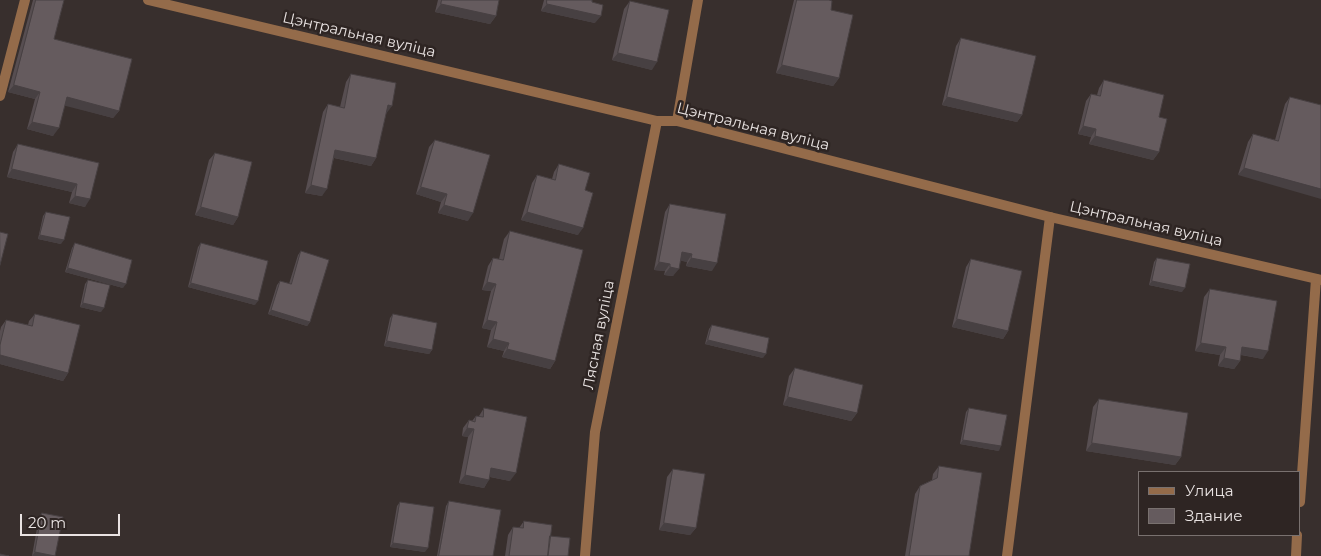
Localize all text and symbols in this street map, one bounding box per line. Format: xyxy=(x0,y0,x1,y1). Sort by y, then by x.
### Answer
street label: Цэнтральная вуліца xyxy=(281,9,437,61)
street label: Цэнтральная вуліца xyxy=(675,99,831,155)
street label: Цэнтральная вуліца xyxy=(1068,198,1224,250)
street label: Лясная вуліца xyxy=(580,279,618,391)
legend xyxy=(1138,471,1301,536)
text: Улица xyxy=(1185,481,1233,500)
scale bar xyxy=(22,504,122,536)
text: Здание xyxy=(1185,506,1243,525)
text: 20 m xyxy=(28,513,66,532)

